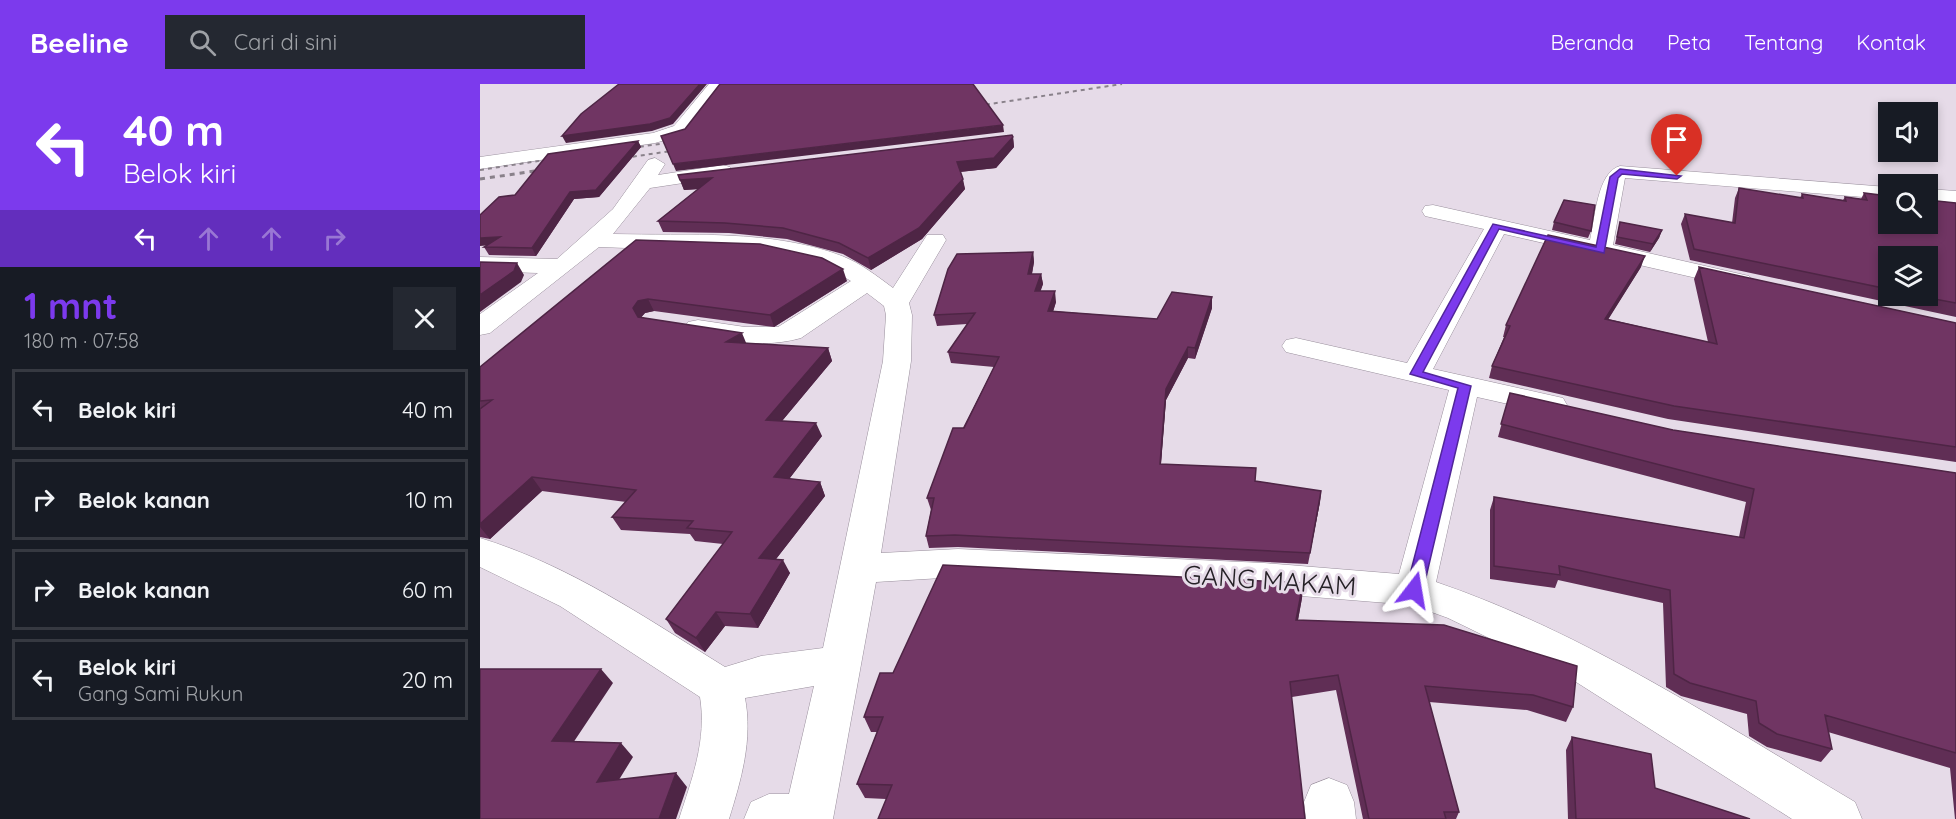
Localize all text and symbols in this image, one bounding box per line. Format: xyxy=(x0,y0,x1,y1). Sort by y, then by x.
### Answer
search box xyxy=(165,15,585,69)
text: Beeline xyxy=(30,25,129,60)
icon: search xyxy=(186,26,219,59)
text: Cari di sini xyxy=(234,28,337,56)
text: Beranda xyxy=(1550,29,1634,55)
text: Peta xyxy=(1667,29,1711,55)
text: Tentang xyxy=(1744,29,1823,55)
text: Kontak xyxy=(1856,29,1926,55)
map controls xyxy=(1878,102,1938,306)
button: sound xyxy=(1878,102,1938,162)
text: 40 m xyxy=(123,104,224,157)
icon: left xyxy=(24,108,102,186)
pin xyxy=(1651,114,1702,176)
icon: arrive xyxy=(1660,123,1693,156)
text: Belok kiri xyxy=(123,156,236,190)
button: search xyxy=(1878,174,1938,234)
icon: left xyxy=(129,222,162,255)
icon: ahead xyxy=(192,222,225,255)
icon: ahead xyxy=(255,222,288,255)
icon: right xyxy=(318,222,351,255)
button: layers xyxy=(1878,246,1938,306)
text: 1 mnt xyxy=(24,283,117,328)
button: close xyxy=(393,287,456,350)
text: 180 m · 07:58 xyxy=(24,328,139,353)
icon: left xyxy=(27,393,60,426)
text: Belok kiri xyxy=(78,396,176,424)
text: 40 m xyxy=(402,396,453,424)
icon: right xyxy=(27,483,60,516)
text: Belok kanan xyxy=(78,486,210,514)
text: 10 m xyxy=(406,486,453,514)
street label: GANG MAKAM xyxy=(1182,557,1358,603)
position arrow xyxy=(1382,558,1446,622)
icon: right xyxy=(27,573,60,606)
text: Belok kanan xyxy=(78,576,210,604)
text: 60 m xyxy=(402,576,453,604)
text: Belok kiri xyxy=(78,653,176,681)
icon: left xyxy=(27,663,60,696)
text: 20 m xyxy=(402,666,453,694)
text: Gang Sami Rukun xyxy=(78,681,243,706)

